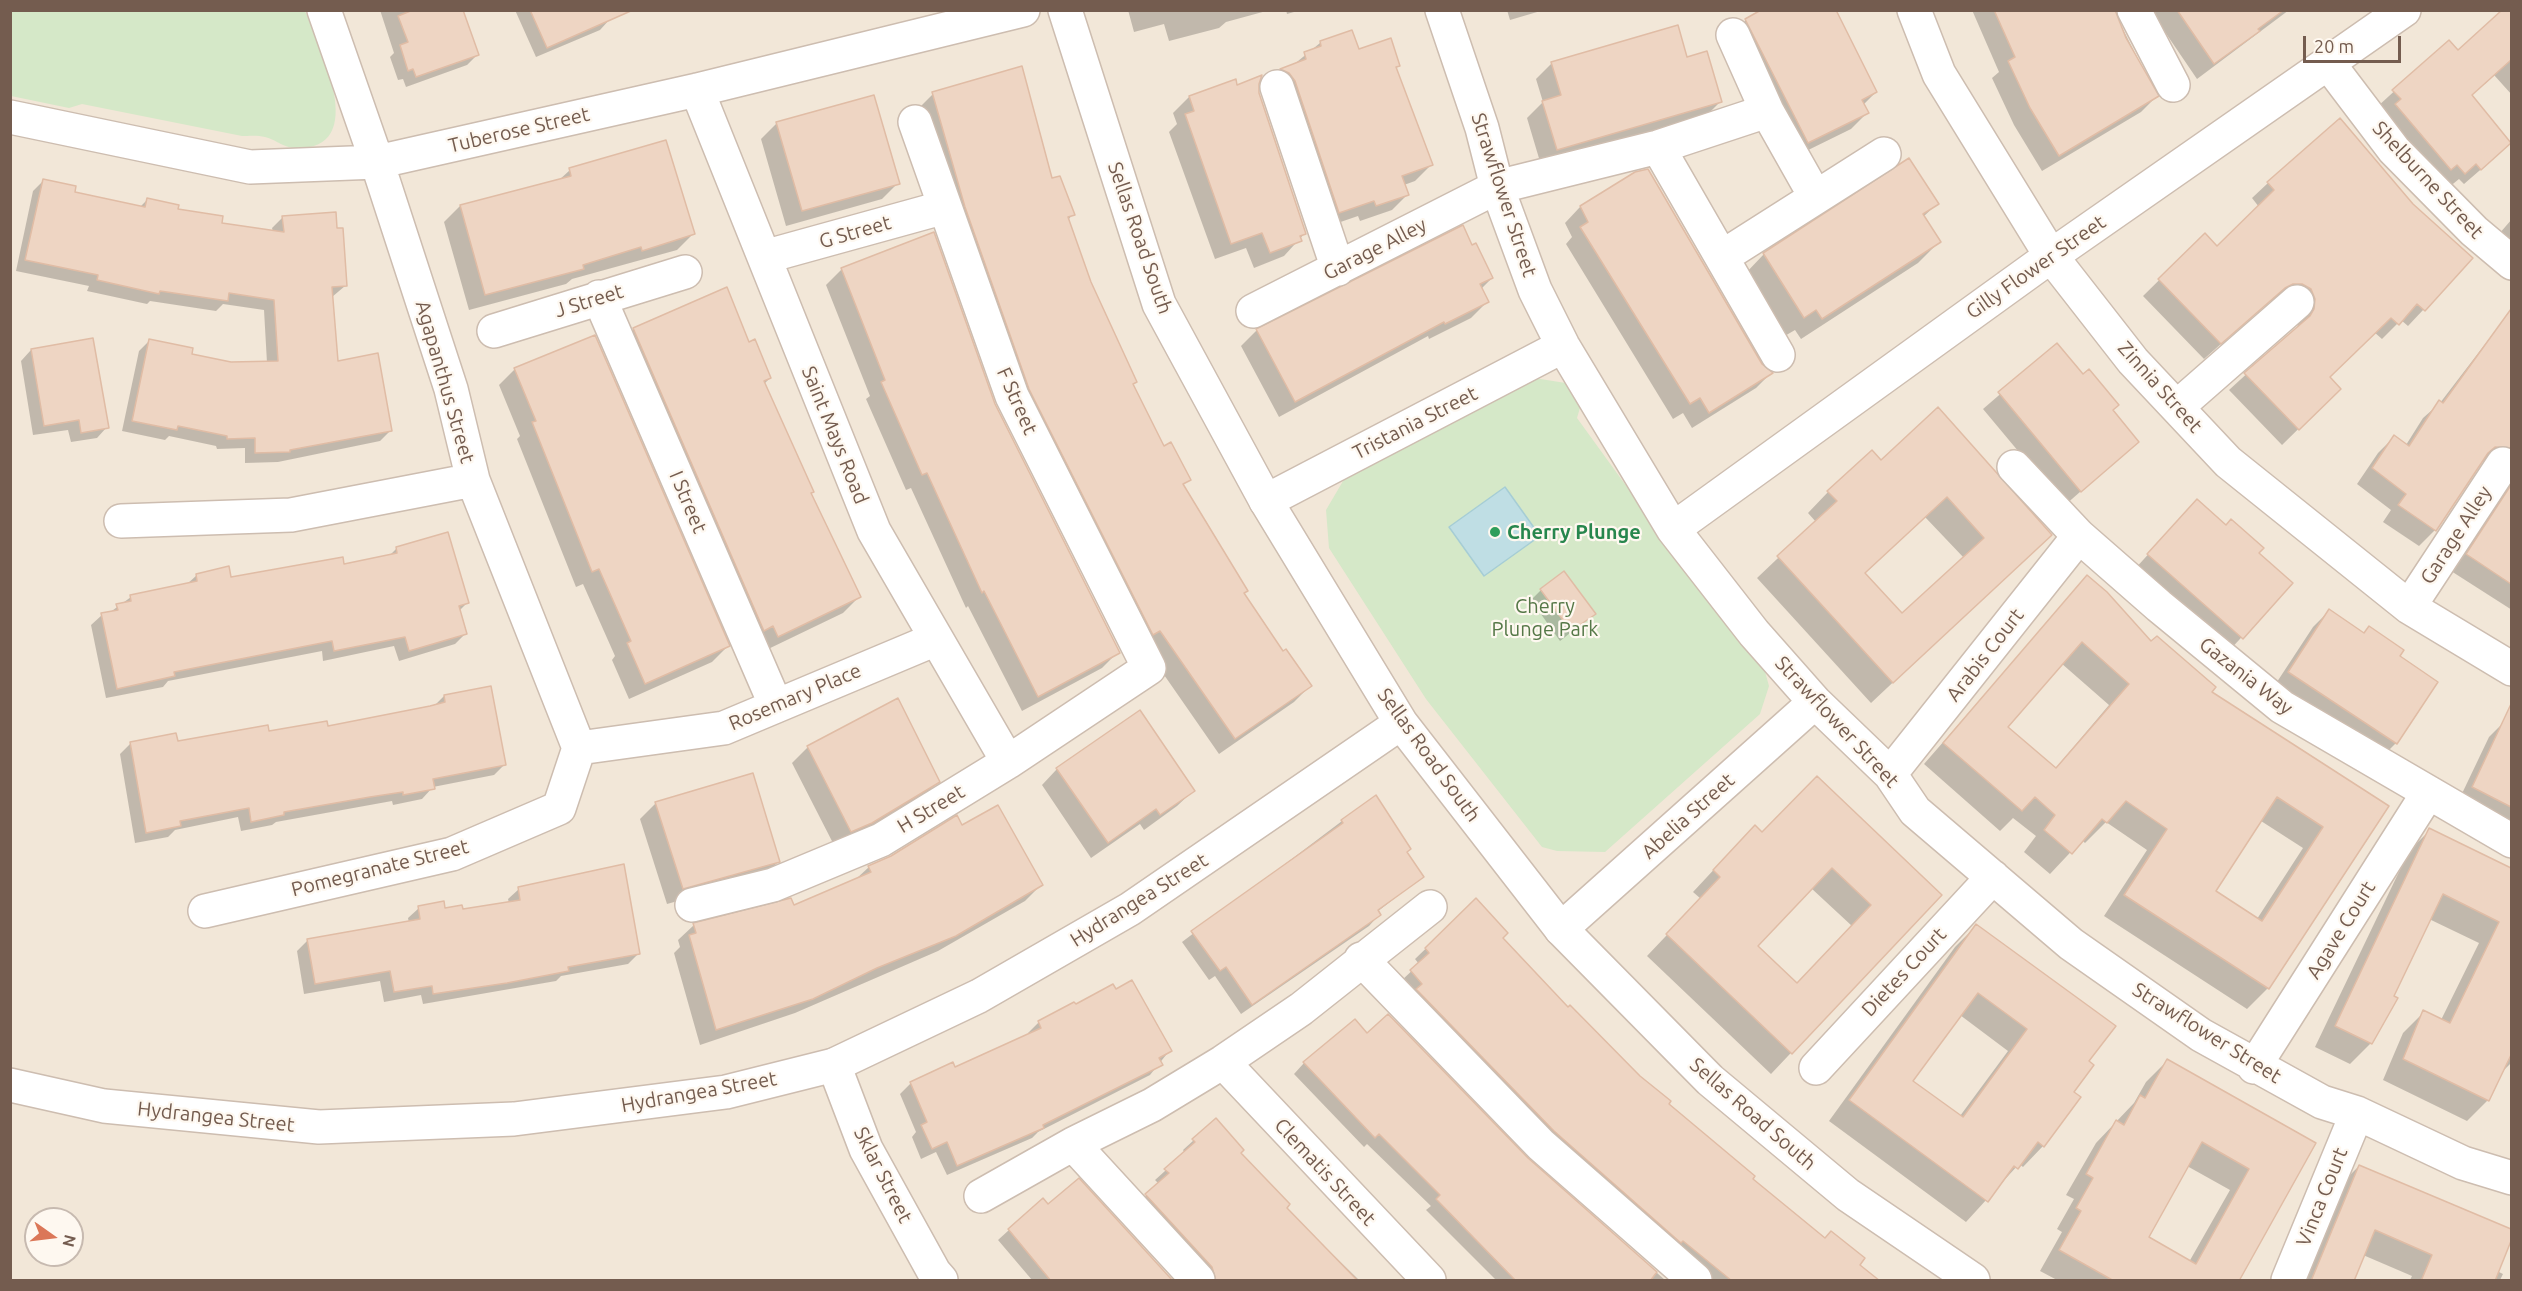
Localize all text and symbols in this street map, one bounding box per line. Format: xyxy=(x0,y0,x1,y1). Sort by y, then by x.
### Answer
scale bar xyxy=(2306,24,2404,62)
text: 20 m xyxy=(2314,36,2354,56)
street label: Tuberose Street xyxy=(446,102,592,158)
street label: Strawflower Street xyxy=(1466,110,1542,280)
street label: Shelburne Street xyxy=(2367,116,2489,244)
street label: Sellas Road South xyxy=(1103,159,1177,317)
street label: G Street xyxy=(816,210,894,254)
street label: Gilly Flower Street xyxy=(1962,210,2110,324)
street label: Garage Alley xyxy=(1319,213,1431,285)
street label: J Street xyxy=(552,279,626,323)
street label: Agapanthus Street xyxy=(410,298,480,466)
street label: Zinnia Street xyxy=(2113,336,2207,438)
street label: Saint Mays Road xyxy=(797,363,873,507)
street label: F Street xyxy=(992,364,1042,438)
street label: Tristania Street xyxy=(1349,381,1481,465)
street label: I Street xyxy=(664,467,712,537)
street label: Garage Alley xyxy=(2415,481,2497,589)
place label: Cherry Plunge xyxy=(1507,520,1641,544)
marker: Cherry Plunge xyxy=(1488,525,1502,539)
park label: Cherry Plunge Park xyxy=(1492,594,1598,641)
street label: Arabis Court xyxy=(1941,604,2029,706)
street label: Gazania Way xyxy=(2194,632,2298,720)
street label: Strawflower Street xyxy=(1770,651,1904,793)
street label: Rosemary Place xyxy=(725,658,865,736)
street label: Sellas Road South xyxy=(1373,684,1485,826)
street label: Abelia Street xyxy=(1637,768,1739,864)
street label: H Street xyxy=(893,780,969,838)
street label: Pomegranate Street xyxy=(289,834,471,902)
street label: Hydrangea Street xyxy=(1066,848,1212,952)
street label: Agave Court xyxy=(2301,877,2381,983)
street label: Dietes Court xyxy=(1857,923,1951,1021)
street label: Strawflower Street xyxy=(2128,978,2286,1088)
street label: Sellas Road South xyxy=(1685,1053,1821,1175)
street label: Hydrangea Street xyxy=(619,1066,779,1118)
street label: Hydrangea Street xyxy=(136,1097,296,1137)
street label: Clematis Street xyxy=(1269,1113,1381,1231)
street label: Sklar Street xyxy=(849,1123,917,1227)
street label: Vinca Court xyxy=(2291,1144,2353,1250)
north arrow xyxy=(24,1207,84,1267)
text: N xyxy=(59,1233,80,1249)

